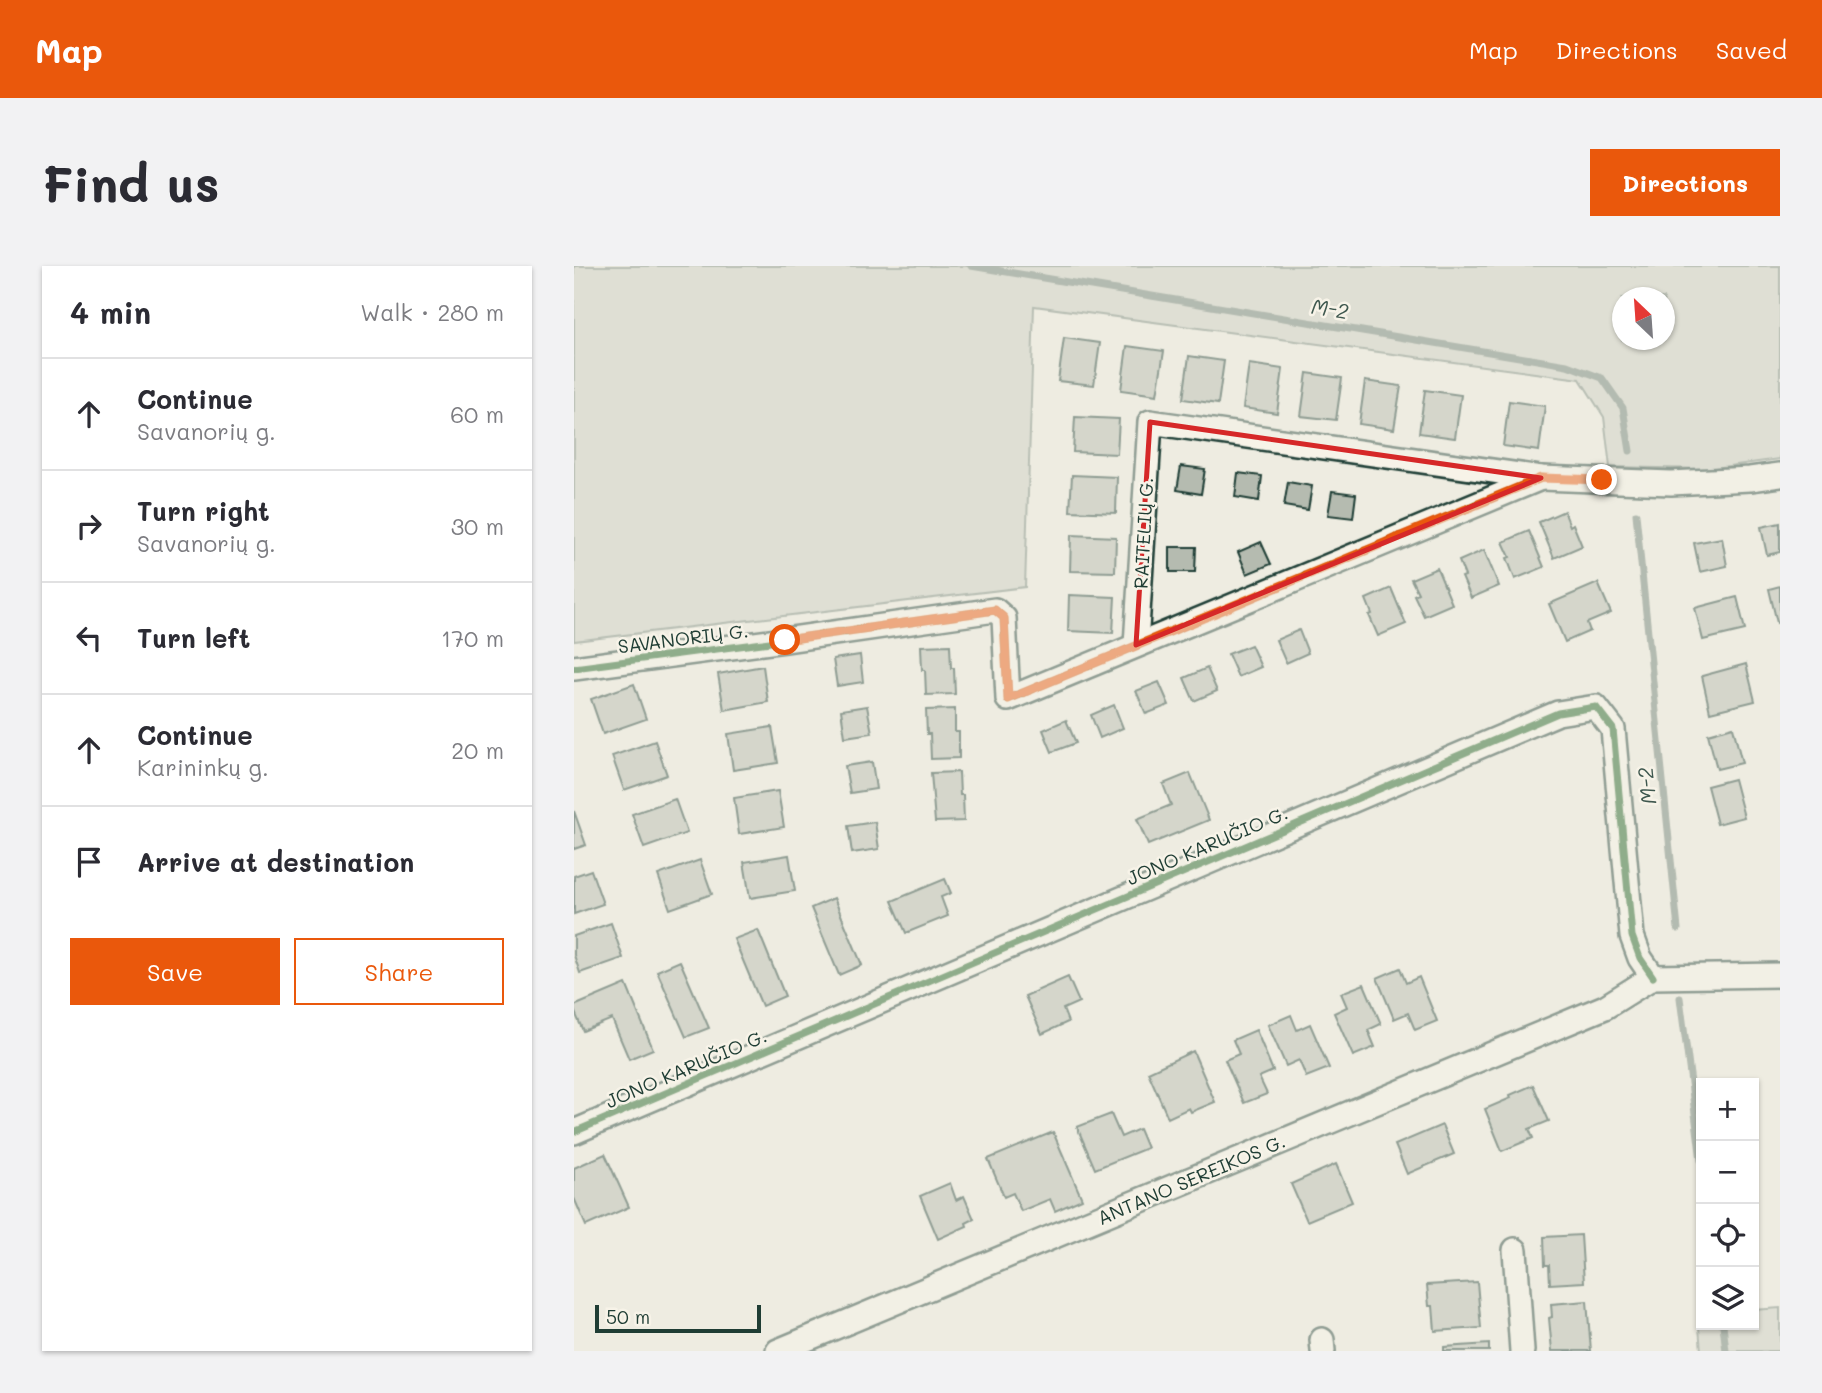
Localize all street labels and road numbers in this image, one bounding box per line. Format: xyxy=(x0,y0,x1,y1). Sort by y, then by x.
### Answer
street label: RAITELIŲ G. xyxy=(1128,476,1158,590)
street label: SAVANORIŲ G. xyxy=(616,618,750,658)
street label: JONO KARUČIO G. xyxy=(1123,800,1291,890)
street label: JONO KARUČIO G. xyxy=(602,1023,770,1113)
street label: ANTANO SEREIKOS G. xyxy=(1093,1128,1289,1230)

